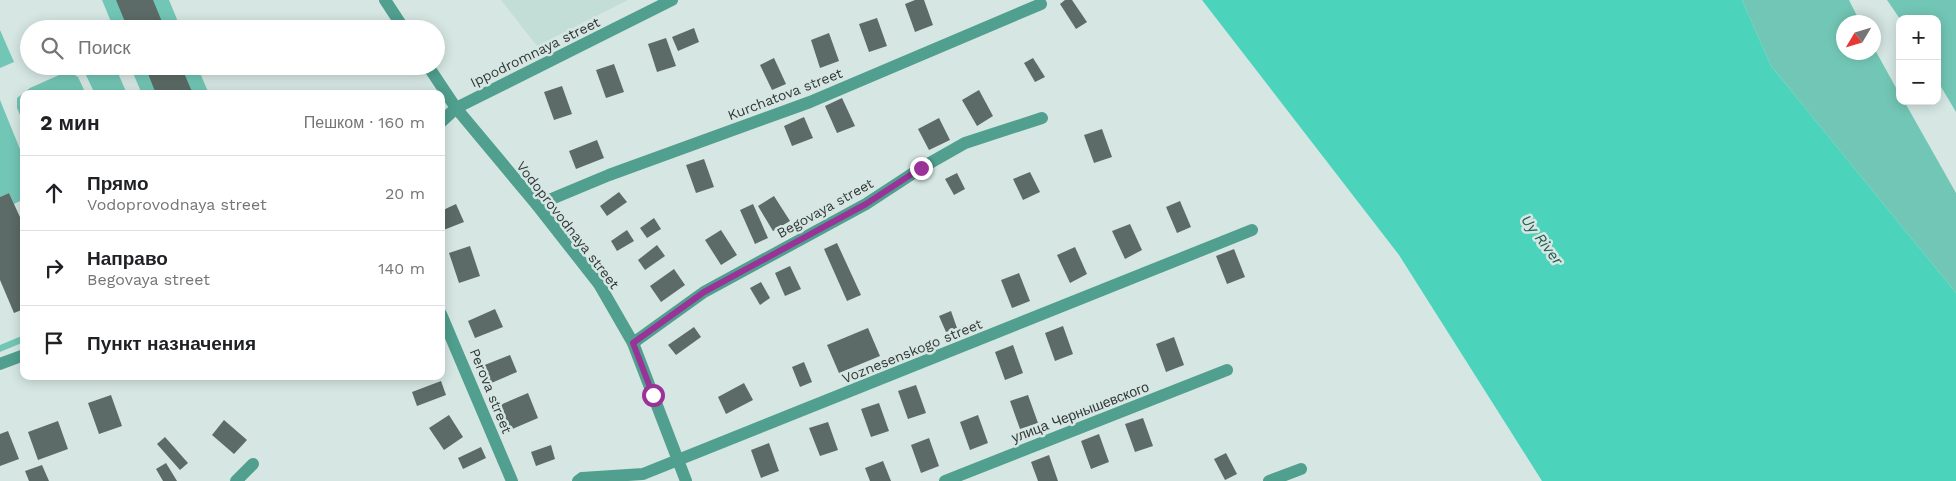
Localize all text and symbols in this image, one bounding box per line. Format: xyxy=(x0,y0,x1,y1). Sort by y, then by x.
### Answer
street label: Ippodromnaya street xyxy=(468,14,603,90)
north arrow xyxy=(1836,15,1881,60)
map controls xyxy=(1896,15,1941,105)
button: + xyxy=(1896,15,1941,60)
search box xyxy=(20,20,445,75)
icon: search xyxy=(38,34,66,62)
text: Поиск xyxy=(78,36,131,59)
button: − xyxy=(1896,60,1941,105)
street label: Kurchatova street xyxy=(725,65,845,123)
text: 2 мин xyxy=(40,110,100,135)
text: Пешком · 160 m xyxy=(304,113,425,132)
route end xyxy=(910,157,933,180)
street label: Vodoprovodnaya street xyxy=(513,158,623,292)
text: Прямо xyxy=(87,172,149,195)
street label: Begovaya street xyxy=(774,175,876,241)
icon: ahead xyxy=(40,179,68,207)
text: 20 m xyxy=(385,184,425,203)
text: Vodoprovodnaya street xyxy=(87,195,267,214)
water label: Uy River xyxy=(1517,211,1567,270)
text: Направо xyxy=(87,247,168,270)
icon: right xyxy=(40,254,68,282)
text: 140 m xyxy=(378,259,425,278)
text: Begovaya street xyxy=(87,270,210,289)
street label: Voznesenskogo street xyxy=(840,315,985,386)
icon: arrive xyxy=(40,329,68,357)
text: Пункт назначения xyxy=(87,332,256,355)
street label: Perova street xyxy=(467,346,515,436)
street label: улица Чернышевского xyxy=(1009,378,1151,446)
route start xyxy=(642,384,665,407)

